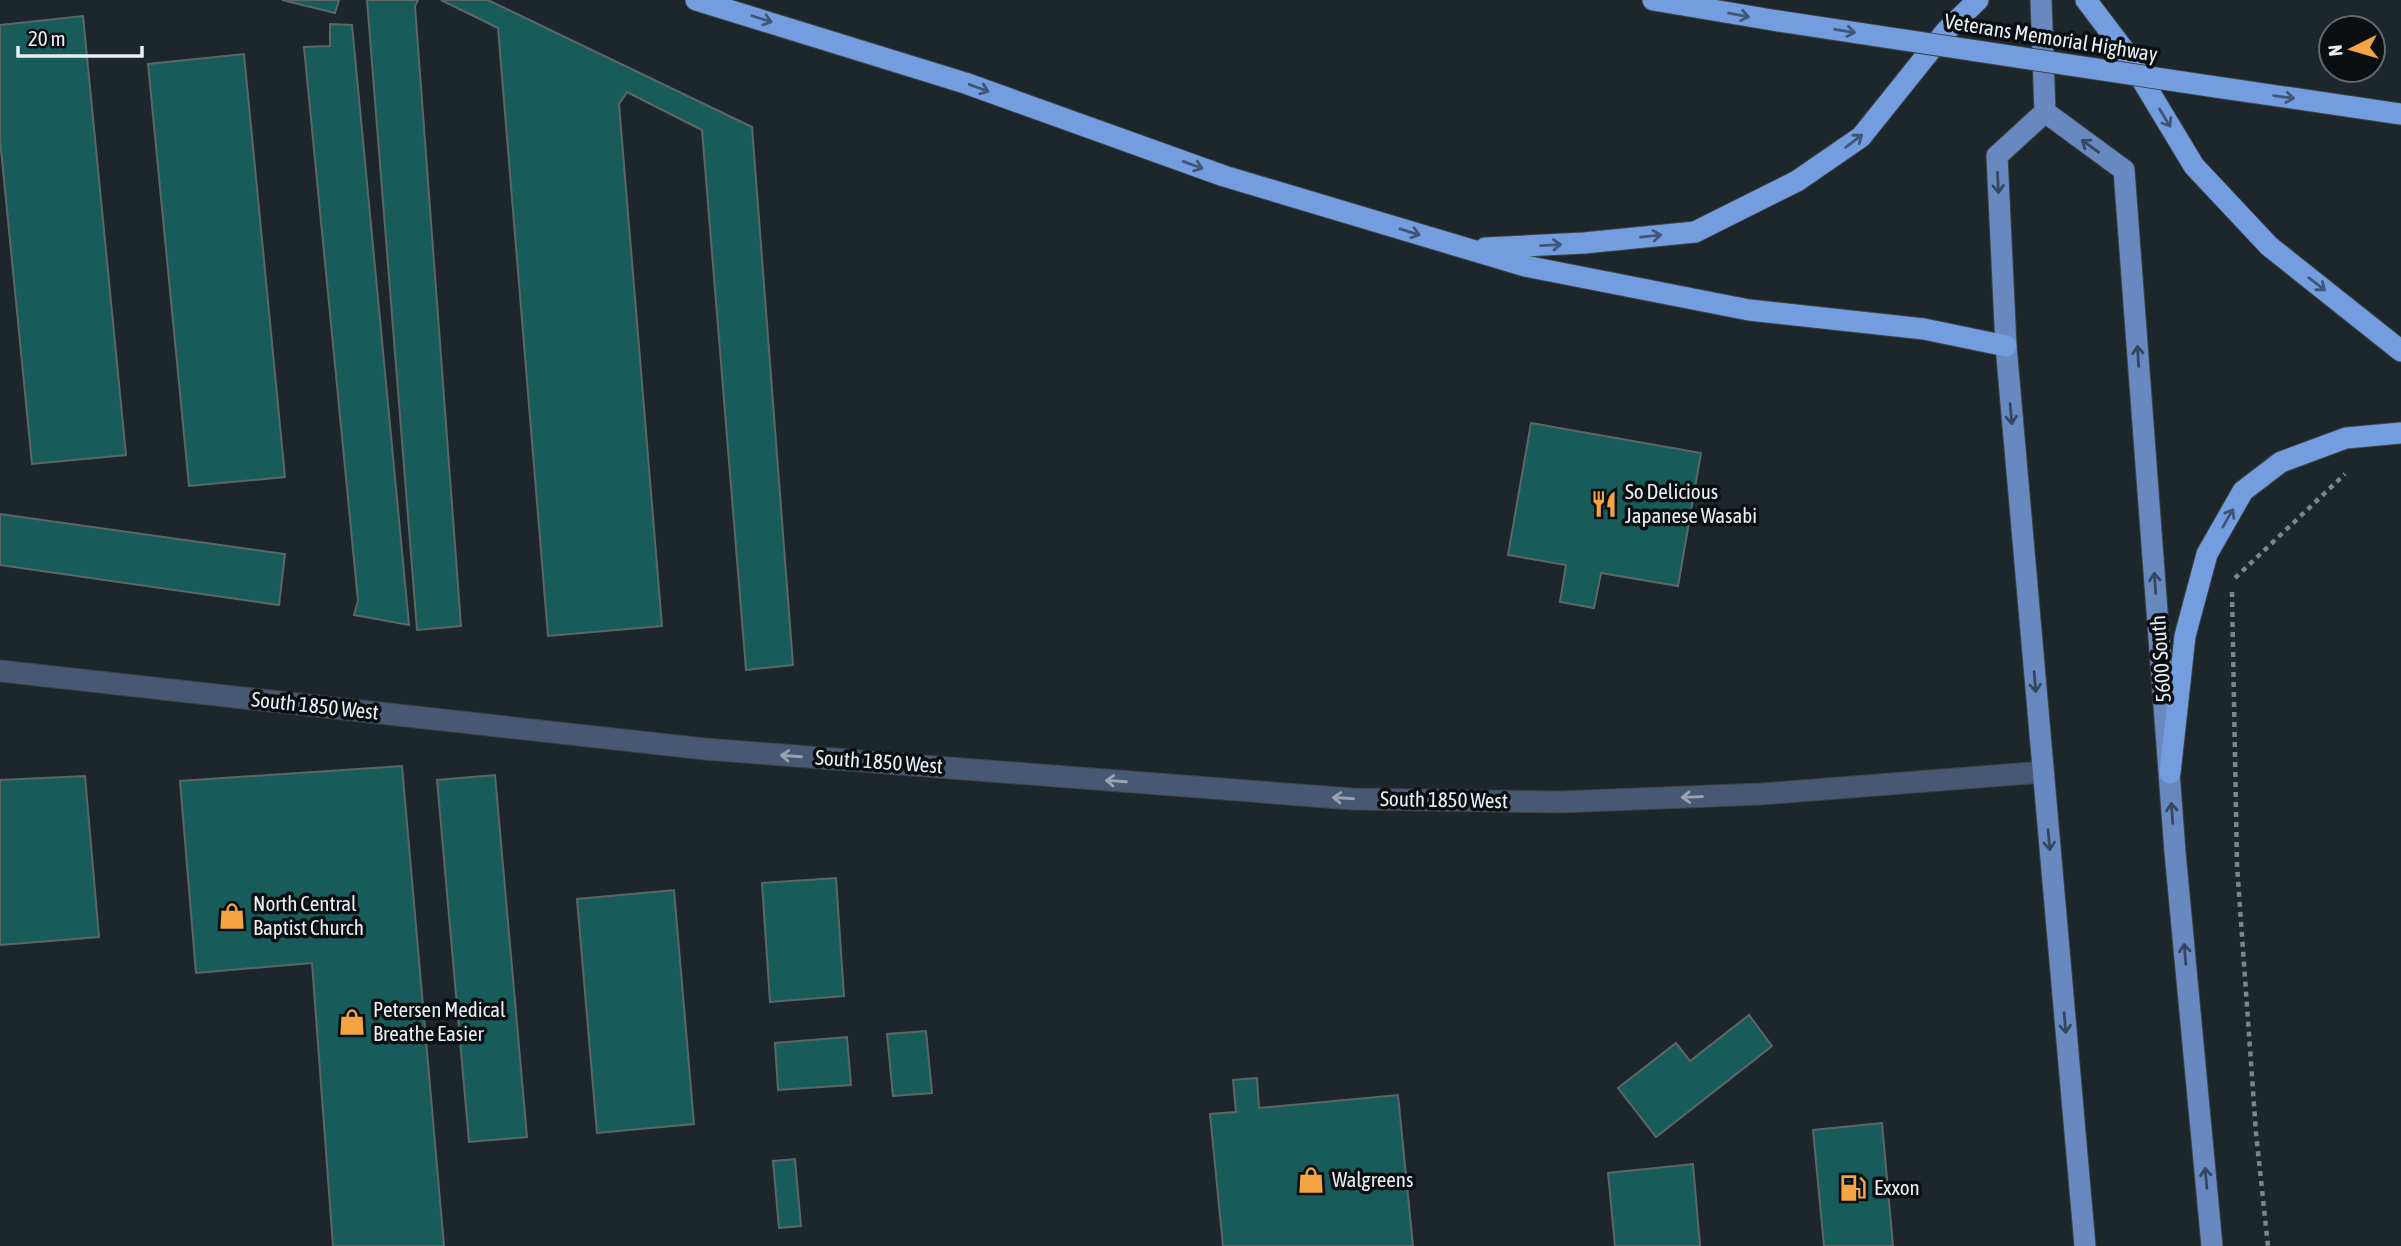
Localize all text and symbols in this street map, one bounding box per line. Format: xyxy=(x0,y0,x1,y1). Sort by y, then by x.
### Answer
street label: Veterans Memorial Highway xyxy=(1943,8,2160,66)
one-way arrow xyxy=(1727,9,1750,22)
one-way arrow xyxy=(751,13,773,26)
scale bar xyxy=(18,14,142,58)
north arrow xyxy=(2317,14,2387,84)
one-way arrow xyxy=(1833,25,1856,38)
text: 20 m xyxy=(28,26,66,50)
text: N xyxy=(2324,44,2347,57)
one-way arrow xyxy=(967,83,989,95)
one-way arrow xyxy=(2272,91,2295,104)
one-way arrow xyxy=(2158,107,2172,127)
one-way arrow xyxy=(1845,134,1863,149)
one-way arrow xyxy=(2082,138,2100,153)
one-way arrow xyxy=(1181,160,1203,172)
one-way arrow xyxy=(1991,172,2004,195)
one-way arrow xyxy=(1399,226,1421,239)
one-way arrow xyxy=(1640,229,1662,242)
one-way arrow xyxy=(1539,238,1562,251)
one-way arrow xyxy=(2308,276,2326,292)
one-way arrow xyxy=(2131,345,2144,368)
one-way arrow xyxy=(2005,402,2018,424)
place label: So Delicious Japanese Wasabi xyxy=(1625,479,1757,527)
restaurant icon: So Delicious Japanese Wasabi xyxy=(1589,489,1619,519)
one-way arrow xyxy=(2222,508,2235,529)
one-way arrow xyxy=(2148,572,2161,594)
street label: 5600 South xyxy=(2145,615,2175,704)
one-way arrow xyxy=(2029,670,2042,693)
street label: South 1850 West xyxy=(250,686,380,724)
street label: South 1850 West xyxy=(814,745,944,777)
one-way arrow xyxy=(780,749,803,762)
one-way arrow xyxy=(1105,774,1128,787)
street label: South 1850 West xyxy=(1380,786,1508,812)
one-way arrow xyxy=(1681,790,1704,804)
one-way arrow xyxy=(1332,791,1354,804)
one-way arrow xyxy=(2166,801,2179,824)
one-way arrow xyxy=(2043,829,2056,851)
place label: North Central Baptist Church xyxy=(253,891,364,939)
shop icon: North Central Baptist Church xyxy=(217,901,247,931)
one-way arrow xyxy=(2178,943,2191,966)
place label: Petersen Medical Breathe Easier xyxy=(373,997,506,1045)
shop icon: Petersen Medical Breathe Easier xyxy=(337,1007,367,1037)
one-way arrow xyxy=(2059,1011,2072,1034)
shop icon: Walgreens xyxy=(1296,1165,1326,1195)
place label: Walgreens xyxy=(1332,1167,1413,1191)
one-way arrow xyxy=(2199,1167,2212,1190)
fuel station icon: Exxon xyxy=(1838,1173,1868,1203)
place label: Exxon xyxy=(1874,1175,1920,1199)

